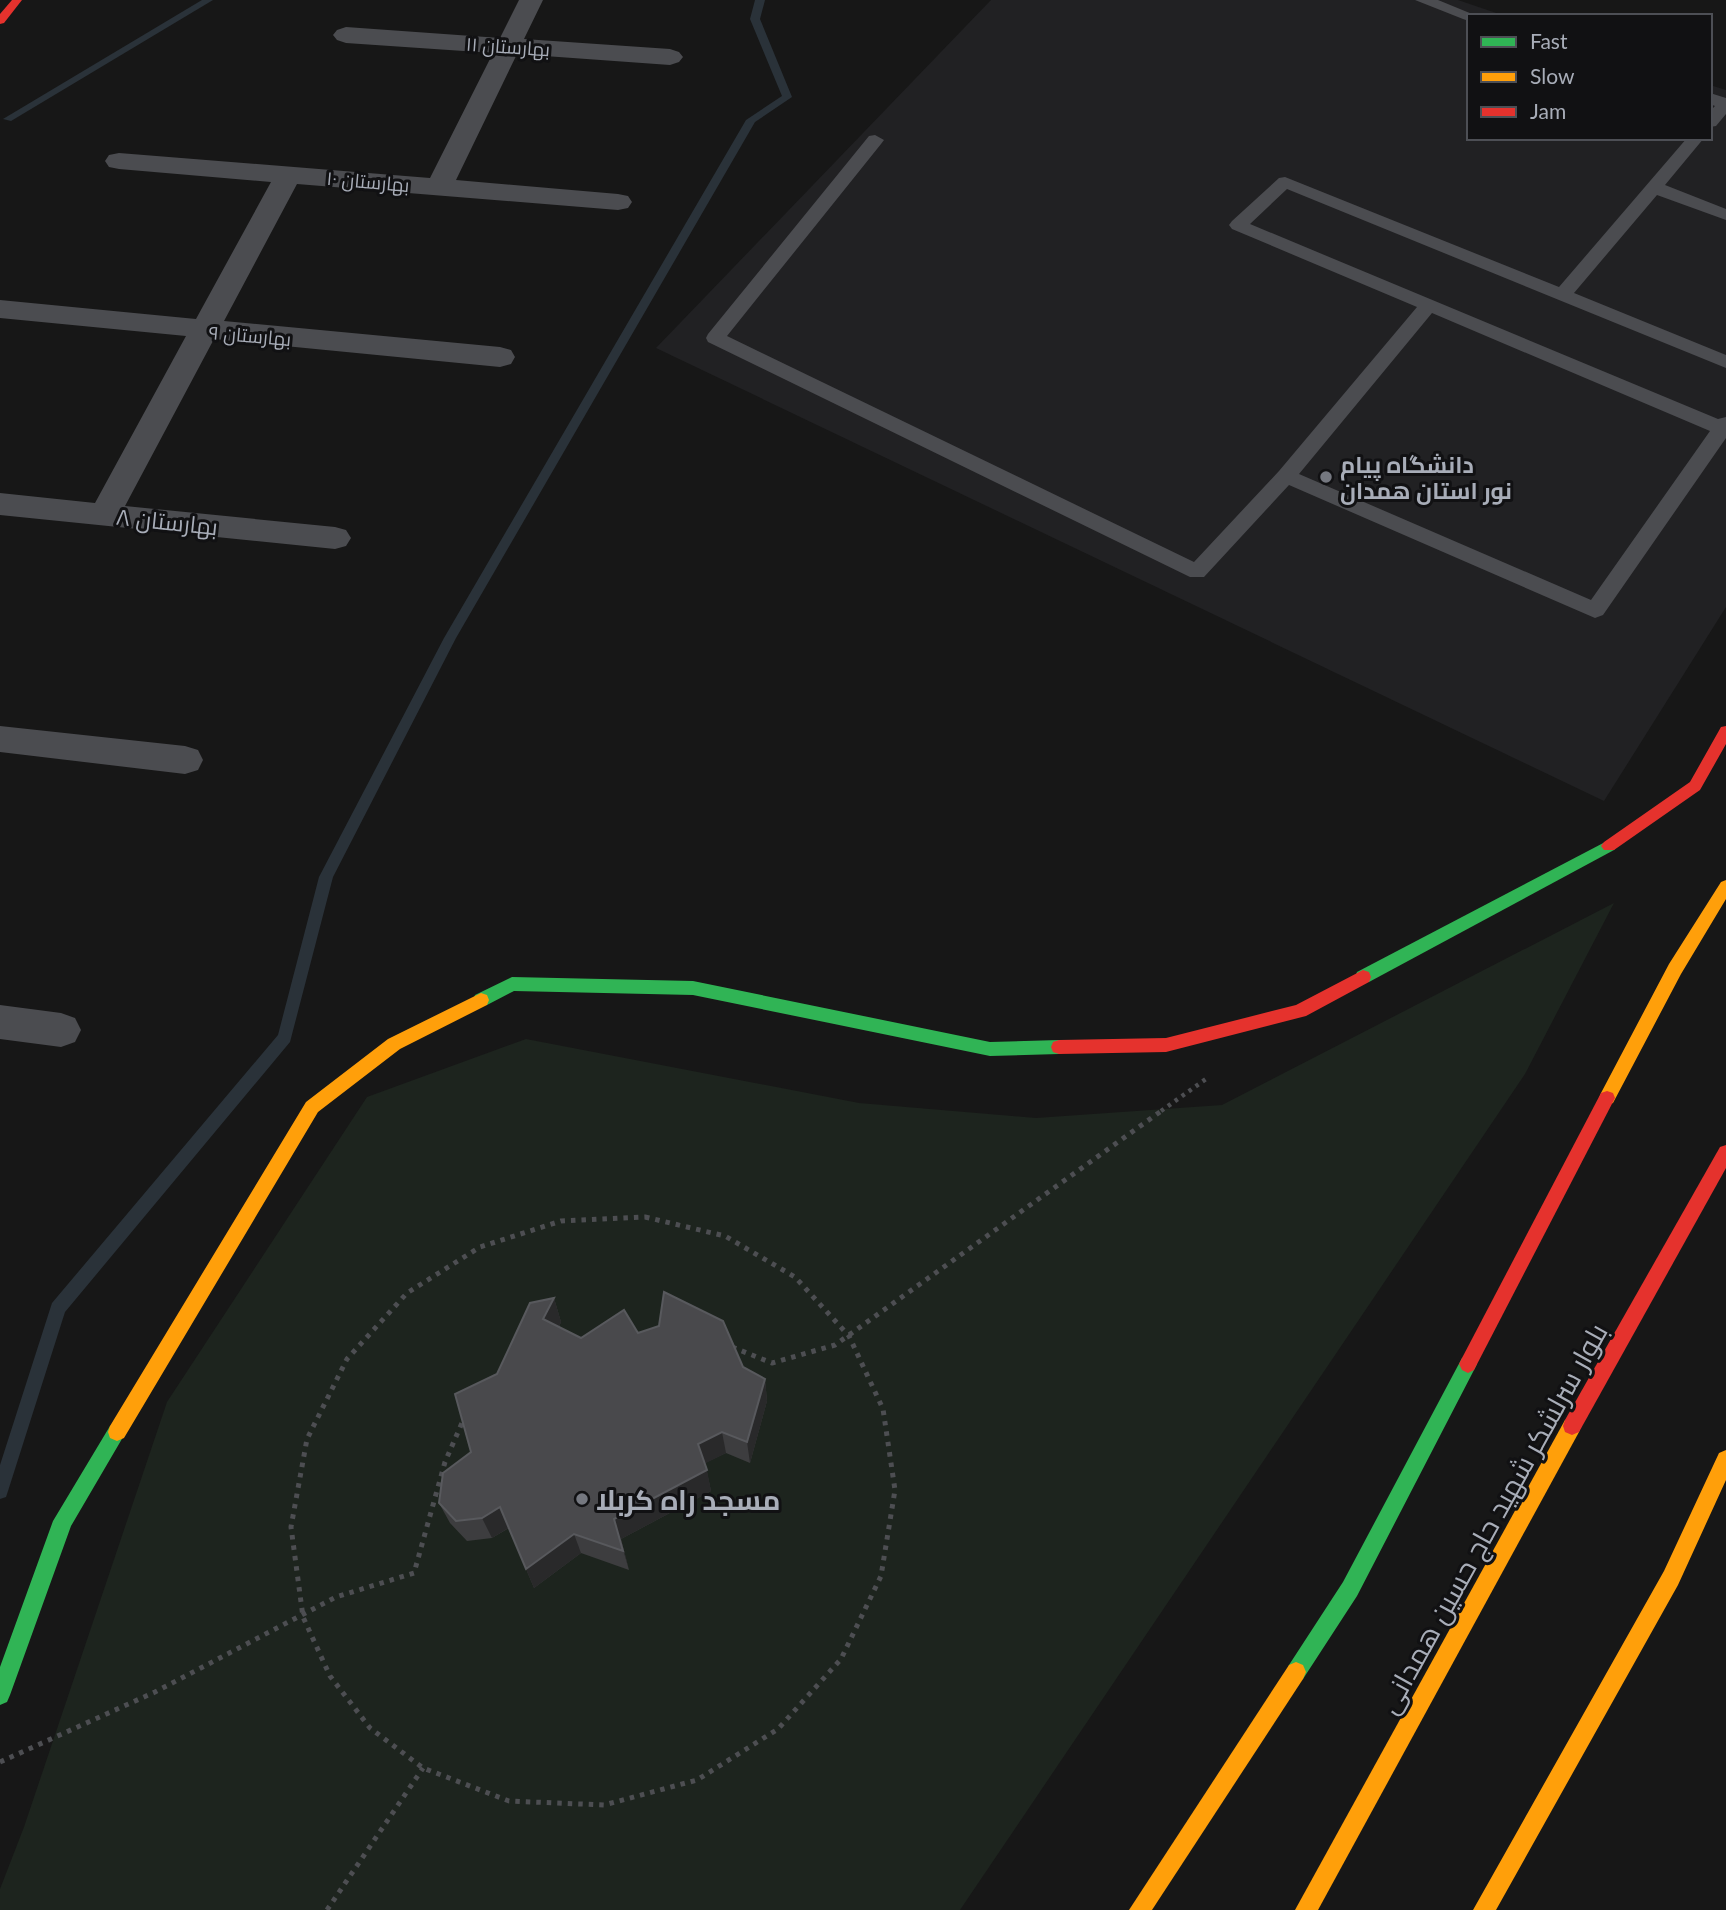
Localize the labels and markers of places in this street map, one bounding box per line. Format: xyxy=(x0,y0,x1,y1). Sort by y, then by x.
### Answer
place label: دانشگاه پیام نور استان همدان xyxy=(1340,450,1512,505)
marker: دانشگاه پیام نور استان همدان xyxy=(1318,469,1334,485)
place label: مسجد راه کربلا xyxy=(596,1482,780,1517)
marker: مسجد راه کربلا xyxy=(574,1491,590,1507)

